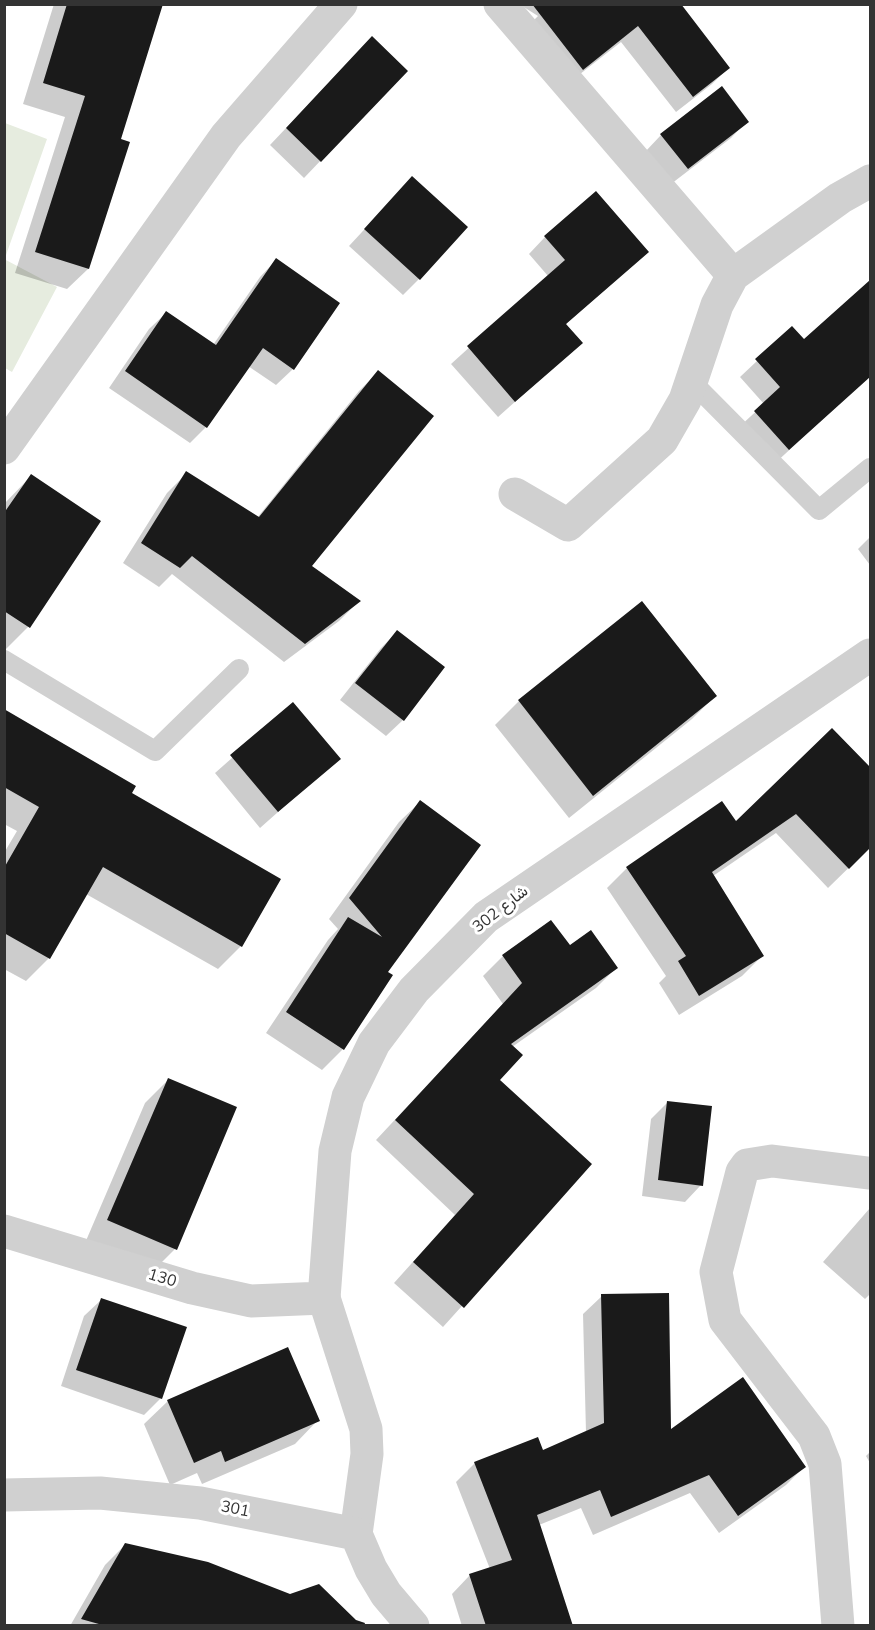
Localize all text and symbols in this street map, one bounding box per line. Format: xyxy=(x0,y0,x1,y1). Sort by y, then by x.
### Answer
street label: شارع 302 xyxy=(469,882,533,938)
street label: 130 xyxy=(145,1266,179,1292)
street label: 301 xyxy=(219,1498,251,1522)

